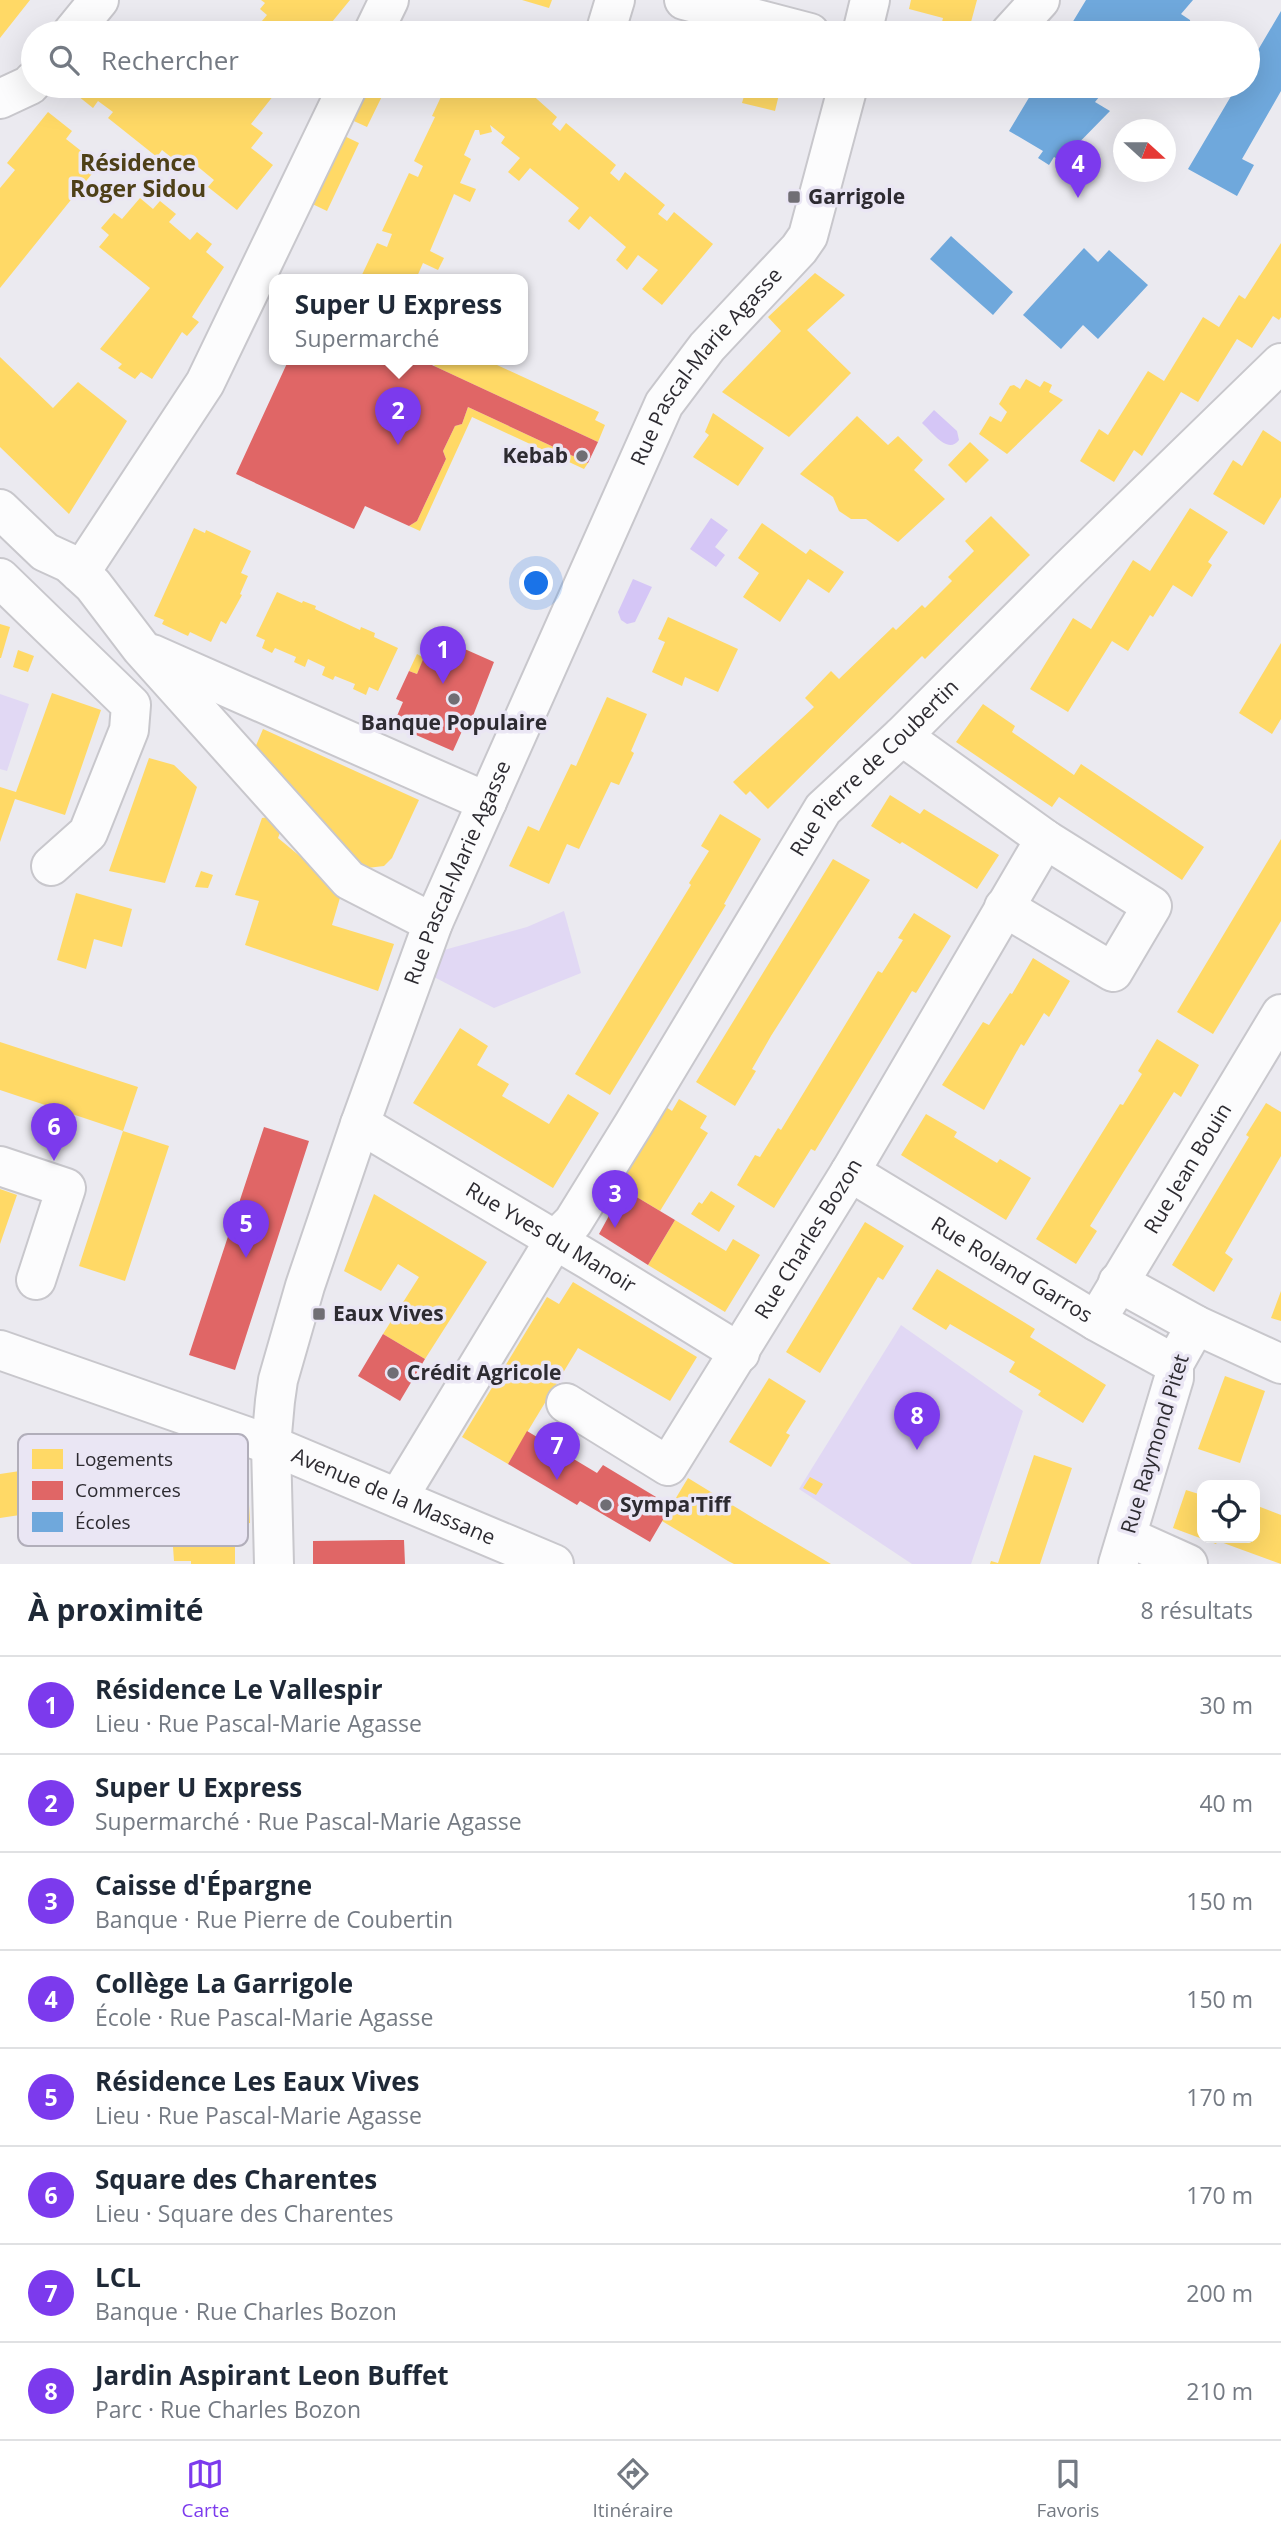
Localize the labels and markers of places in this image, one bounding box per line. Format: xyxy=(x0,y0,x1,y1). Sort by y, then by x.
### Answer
pin: 4 xyxy=(1055,140,1101,198)
place label: Garrigole xyxy=(808,182,905,210)
marker: Garrigole xyxy=(786,189,802,205)
pin: 2 xyxy=(375,387,421,445)
place label: Kebab xyxy=(502,441,568,469)
marker: Kebab xyxy=(574,448,590,464)
pin: 1 xyxy=(420,626,466,684)
marker: Banque Populaire xyxy=(446,691,462,707)
place label: Banque Populaire xyxy=(361,708,547,736)
pin: 6 xyxy=(31,1103,77,1161)
pin: 3 xyxy=(592,1170,638,1228)
pin: 5 xyxy=(223,1200,269,1258)
place label: Eaux Vives xyxy=(333,1299,444,1327)
marker: Eaux Vives xyxy=(311,1306,327,1322)
place label: Crédit Agricole xyxy=(407,1358,562,1386)
marker: Crédit Agricole xyxy=(385,1365,401,1381)
pin: 8 xyxy=(894,1392,940,1450)
pin: 7 xyxy=(534,1422,580,1480)
place label: Sympa'Tiff xyxy=(620,1490,732,1518)
marker: Sympa'Tiff xyxy=(598,1497,614,1513)

